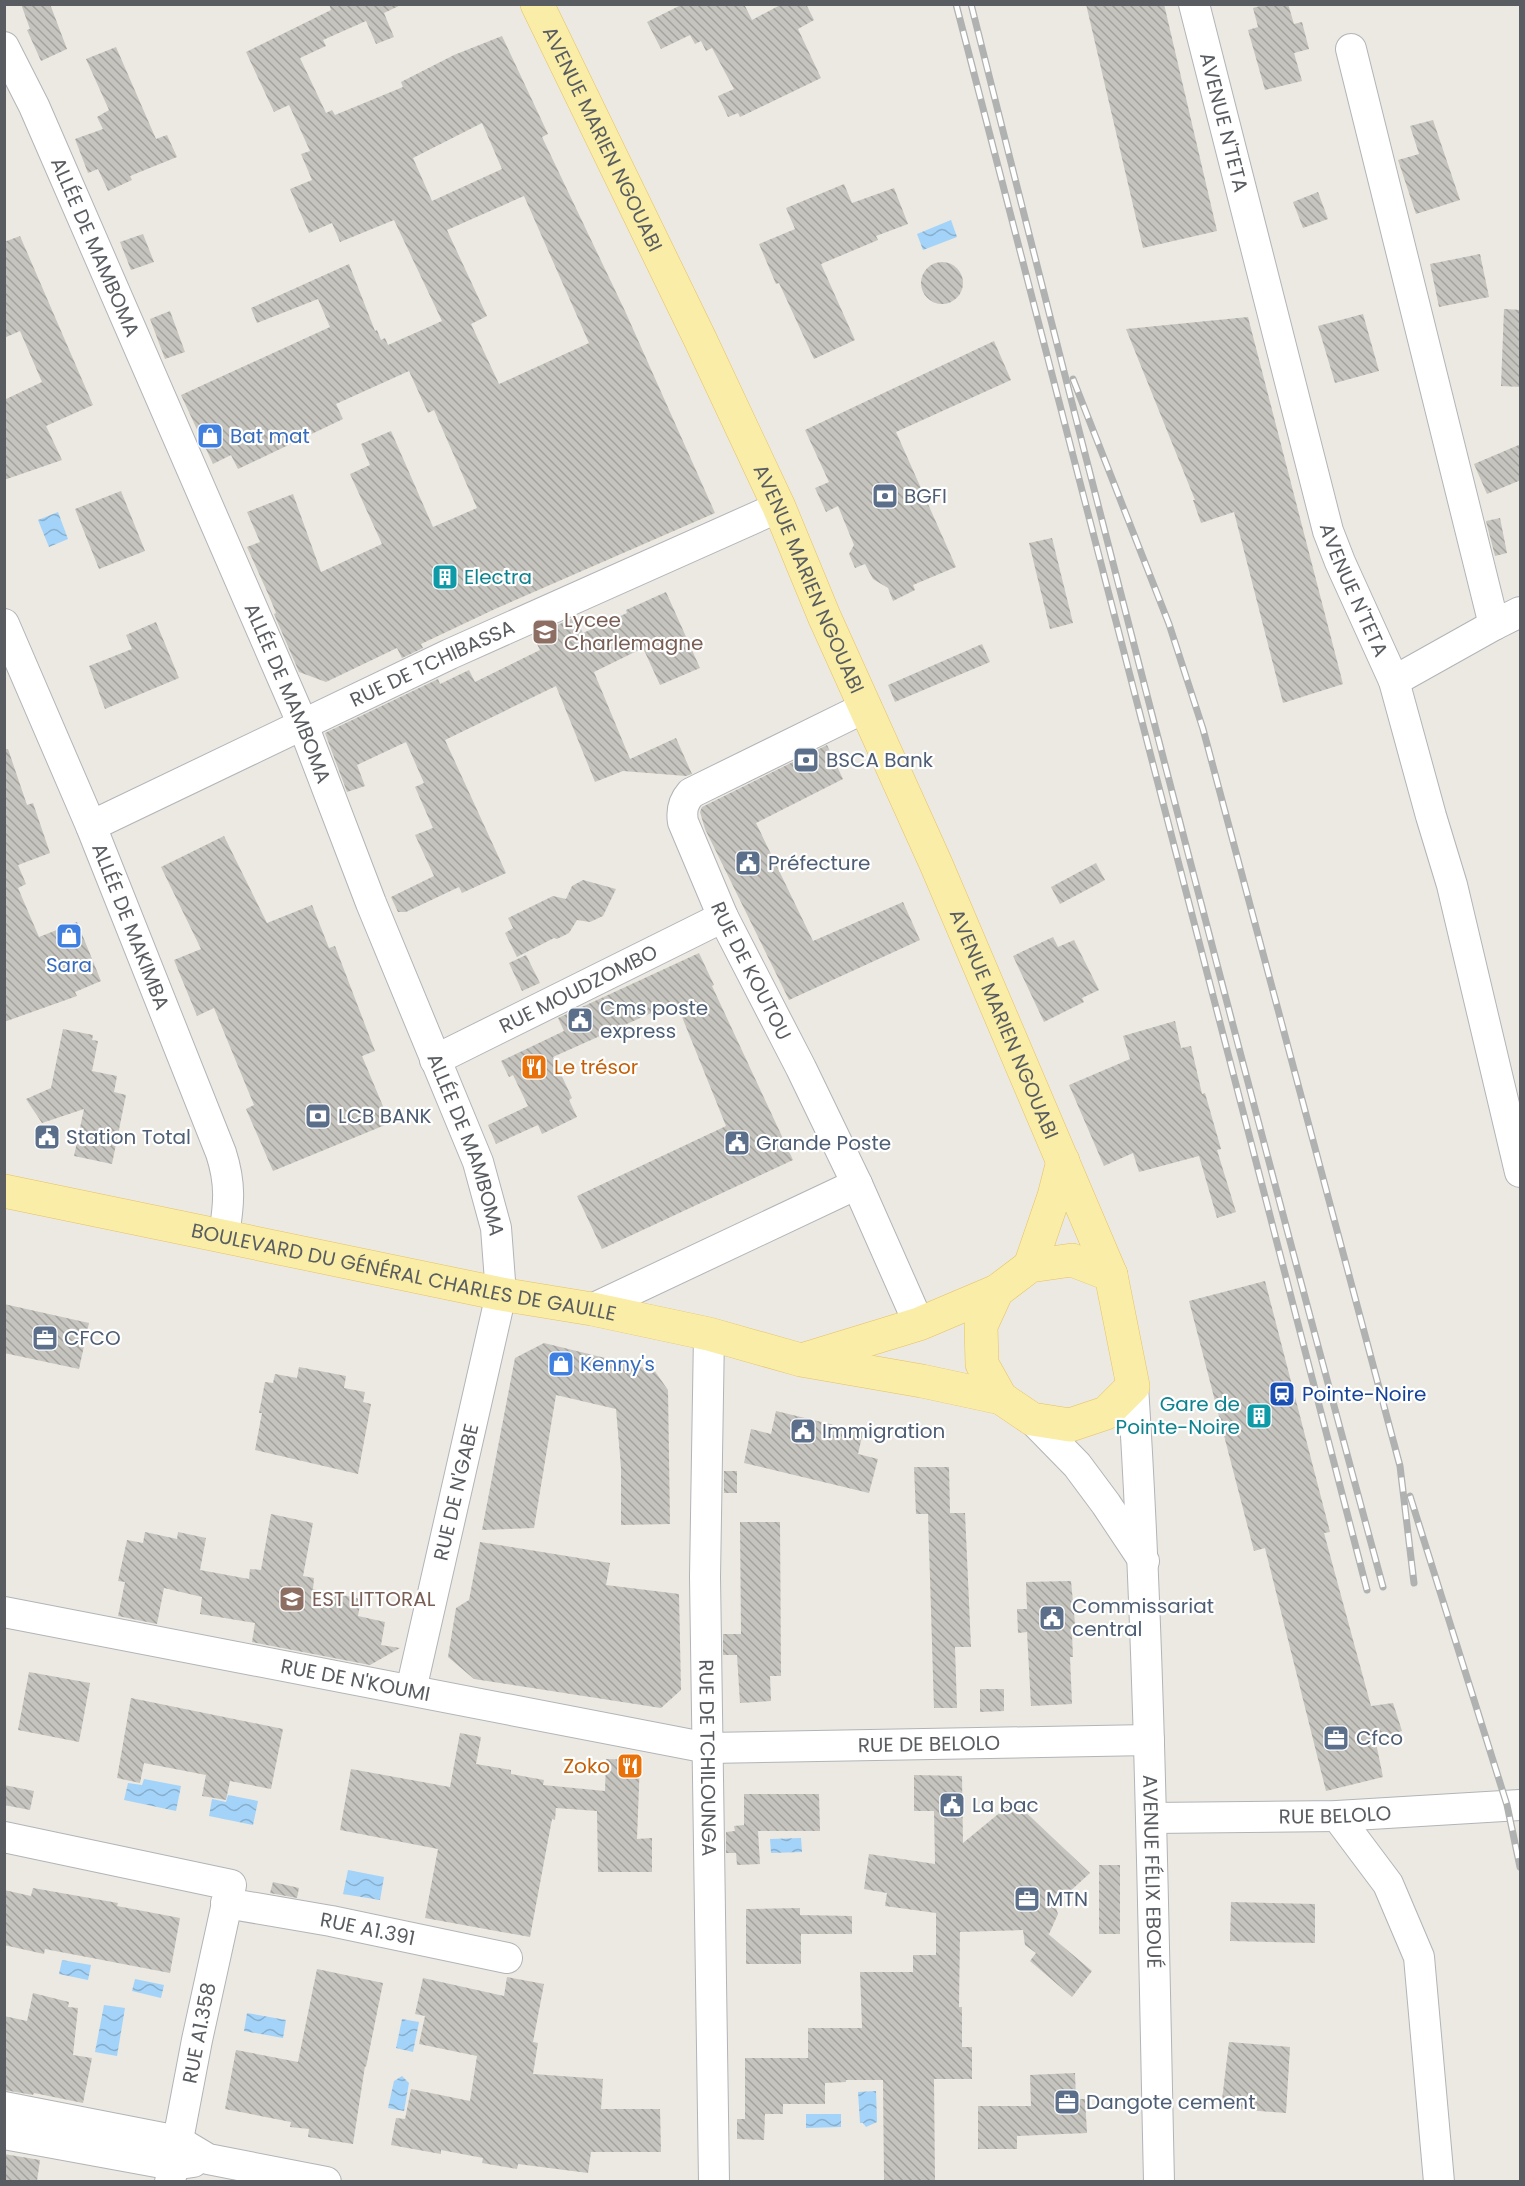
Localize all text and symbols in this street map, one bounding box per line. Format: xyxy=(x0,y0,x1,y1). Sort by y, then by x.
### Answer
street label: AVENUE MARIEN NGOUABI xyxy=(536,21,669,256)
street label: AVENUE N'TETA xyxy=(1193,49,1255,195)
street label: ALLÉE DE MAMBOMA xyxy=(44,153,147,341)
shop icon: Bat mat xyxy=(195,421,225,451)
place label: Bat mat xyxy=(230,422,310,450)
street label: AVENUE MARIEN NGOUABI xyxy=(747,459,871,698)
bank icon: BGFI xyxy=(870,481,900,511)
place label: BGFI xyxy=(904,482,947,510)
street label: AVENUE N'TETA xyxy=(1313,520,1395,661)
building icon: Electra xyxy=(430,562,460,592)
place label: Electra xyxy=(464,563,532,591)
street label: ALLÉE DE MAMBOMA xyxy=(238,599,338,787)
place label: Lycee Charlemagne xyxy=(564,606,703,657)
street label: RUE DE TCHIBASSA xyxy=(345,613,519,714)
school or university icon: Lycee Charlemagne xyxy=(530,617,560,647)
bank icon: BSCA Bank xyxy=(791,745,821,775)
place label: BSCA Bank xyxy=(826,746,934,774)
street label: ALLÉE DE MAKIMBA xyxy=(85,839,177,1014)
public building icon: Préfecture xyxy=(733,848,763,878)
place label: Préfecture xyxy=(768,849,871,877)
street label: RUE DE KOUTOU xyxy=(704,897,798,1045)
street label: AVENUE MARIEN NGOUABI xyxy=(943,905,1065,1143)
shop icon: Sara xyxy=(54,921,84,951)
street label: RUE MOUDZOMBO xyxy=(494,938,662,1040)
place label: Sara xyxy=(46,951,92,979)
place label: Cms poste express xyxy=(600,994,708,1045)
public building icon: Cms poste express xyxy=(565,1005,595,1035)
street label: ALLÉE DE MAMBOMA xyxy=(421,1049,511,1237)
restaurant icon: Le trésor xyxy=(519,1052,549,1082)
place label: Le trésor xyxy=(554,1053,638,1081)
bank icon: LCB BANK xyxy=(303,1101,333,1131)
place label: LCB BANK xyxy=(338,1102,431,1130)
public building icon: Station Total xyxy=(32,1122,62,1152)
place label: Station Total xyxy=(66,1123,191,1151)
public building icon: Grande Poste xyxy=(722,1128,752,1158)
place label: Grande Poste xyxy=(756,1129,891,1157)
street label: BOULEVARD DU GÉNÉRAL CHARLES DE GAULLE xyxy=(189,1216,619,1328)
office icon: CFCO xyxy=(30,1323,60,1353)
place label: CFCO xyxy=(64,1324,121,1352)
shop icon: Kenny's xyxy=(546,1349,576,1379)
place label: Kenny's xyxy=(580,1350,655,1378)
station icon: Pointe-Noire xyxy=(1267,1379,1297,1409)
place label: Pointe-Noire xyxy=(1302,1380,1426,1408)
place label: Gare de Pointe-Noire xyxy=(1116,1390,1240,1441)
building icon: Gare de Pointe-Noire xyxy=(1244,1401,1274,1431)
public building icon: Immigration xyxy=(788,1416,818,1446)
place label: Immigration xyxy=(822,1417,945,1445)
street label: RUE DE N'GABE xyxy=(427,1421,485,1563)
school or university icon: EST LITTORAL xyxy=(277,1584,307,1614)
place label: EST LITTORAL xyxy=(312,1585,436,1613)
place label: Commissariat central xyxy=(1072,1592,1214,1643)
public building icon: Commissariat central xyxy=(1037,1603,1067,1633)
street label: RUE DE N'KOUMI xyxy=(278,1652,433,1708)
street label: RUE DE TCHILOUNGA xyxy=(692,1659,723,1857)
office icon: Cfco xyxy=(1321,1723,1351,1753)
place label: Cfco xyxy=(1356,1724,1403,1752)
street label: RUE DE BELOLO xyxy=(858,1729,1000,1759)
restaurant icon: Zoko xyxy=(615,1751,645,1781)
place label: Zoko xyxy=(563,1752,610,1780)
street label: AVENUE FÉLIX EBOUÉ xyxy=(1136,1774,1168,1969)
public building icon: La bac xyxy=(937,1790,967,1820)
place label: La bac xyxy=(972,1791,1039,1819)
street label: RUE BELOLO xyxy=(1279,1799,1392,1831)
office icon: MTN xyxy=(1012,1884,1042,1914)
place label: MTN xyxy=(1046,1885,1088,1913)
street label: RUE A1.391 xyxy=(318,1905,418,1952)
street label: RUE A1.358 xyxy=(175,1980,223,2086)
office icon: Dangote cement xyxy=(1052,2087,1082,2117)
place label: Dangote cement xyxy=(1086,2088,1255,2116)

